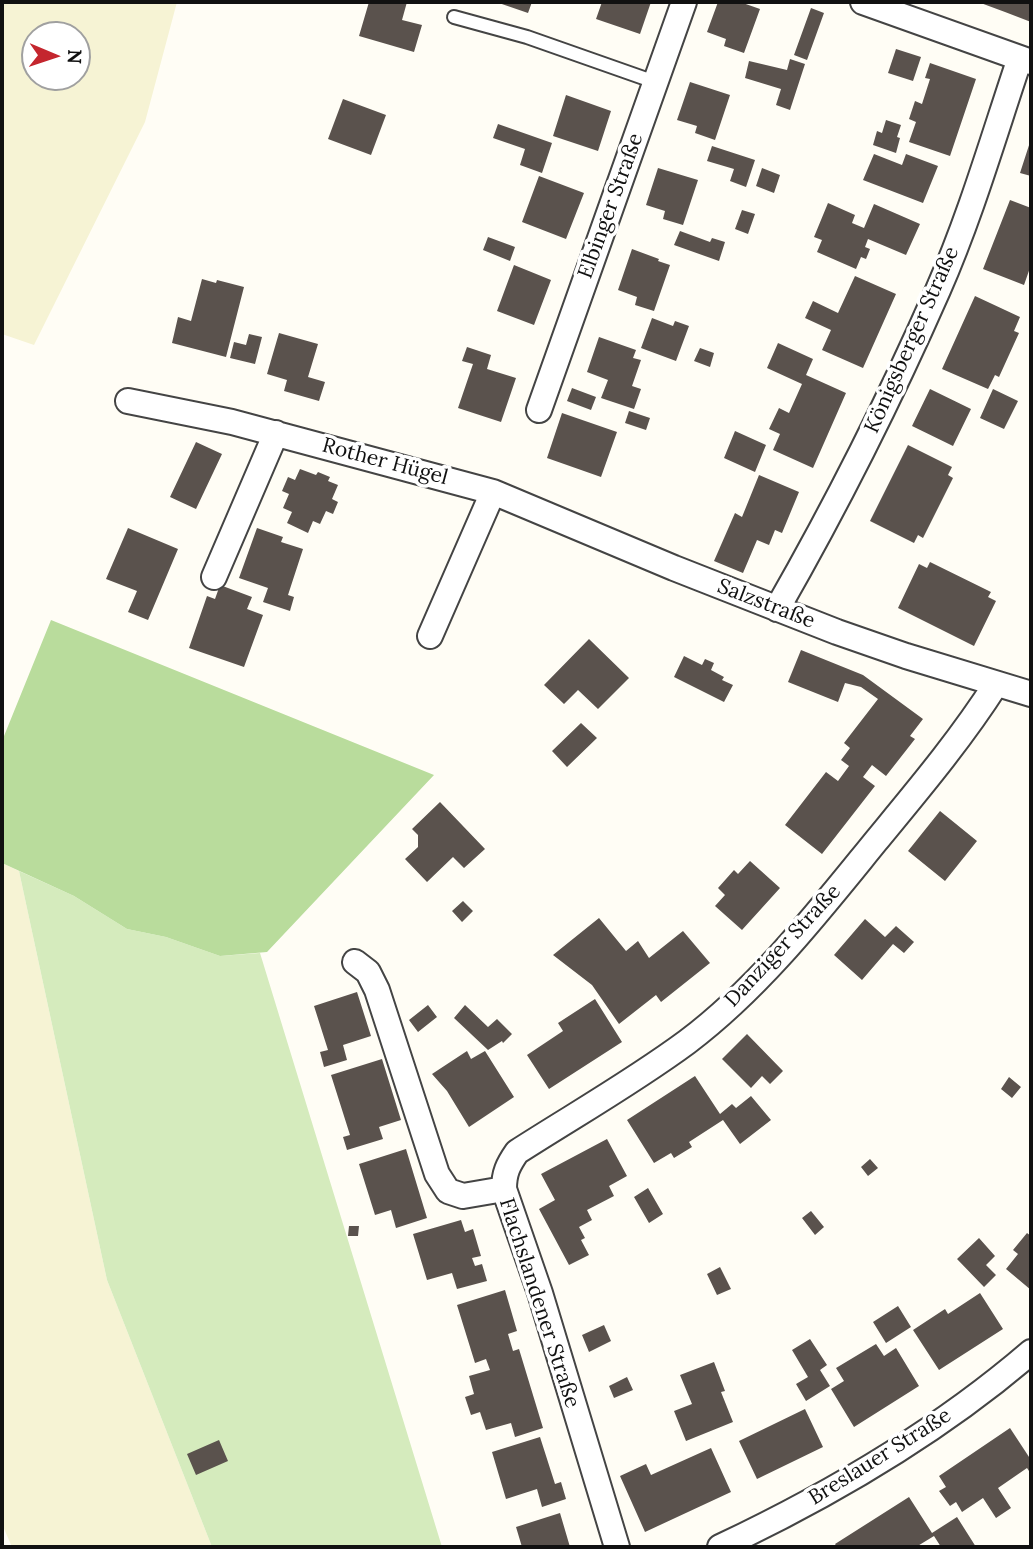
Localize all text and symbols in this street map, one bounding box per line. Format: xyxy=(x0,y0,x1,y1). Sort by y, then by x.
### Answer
north arrow xyxy=(21,21,91,91)
text: N xyxy=(63,49,87,64)
street label: Elbinger Straße xyxy=(573,130,649,282)
street label: Königsberger Straße xyxy=(859,243,965,437)
street label: Rother Hügel xyxy=(319,433,451,491)
street label: Salzstraße xyxy=(714,574,818,634)
street label: Danziger Straße xyxy=(720,879,846,1013)
street label: Flachslandener Straße xyxy=(493,1195,585,1411)
street label: Breslauer Straße xyxy=(804,1403,956,1511)

